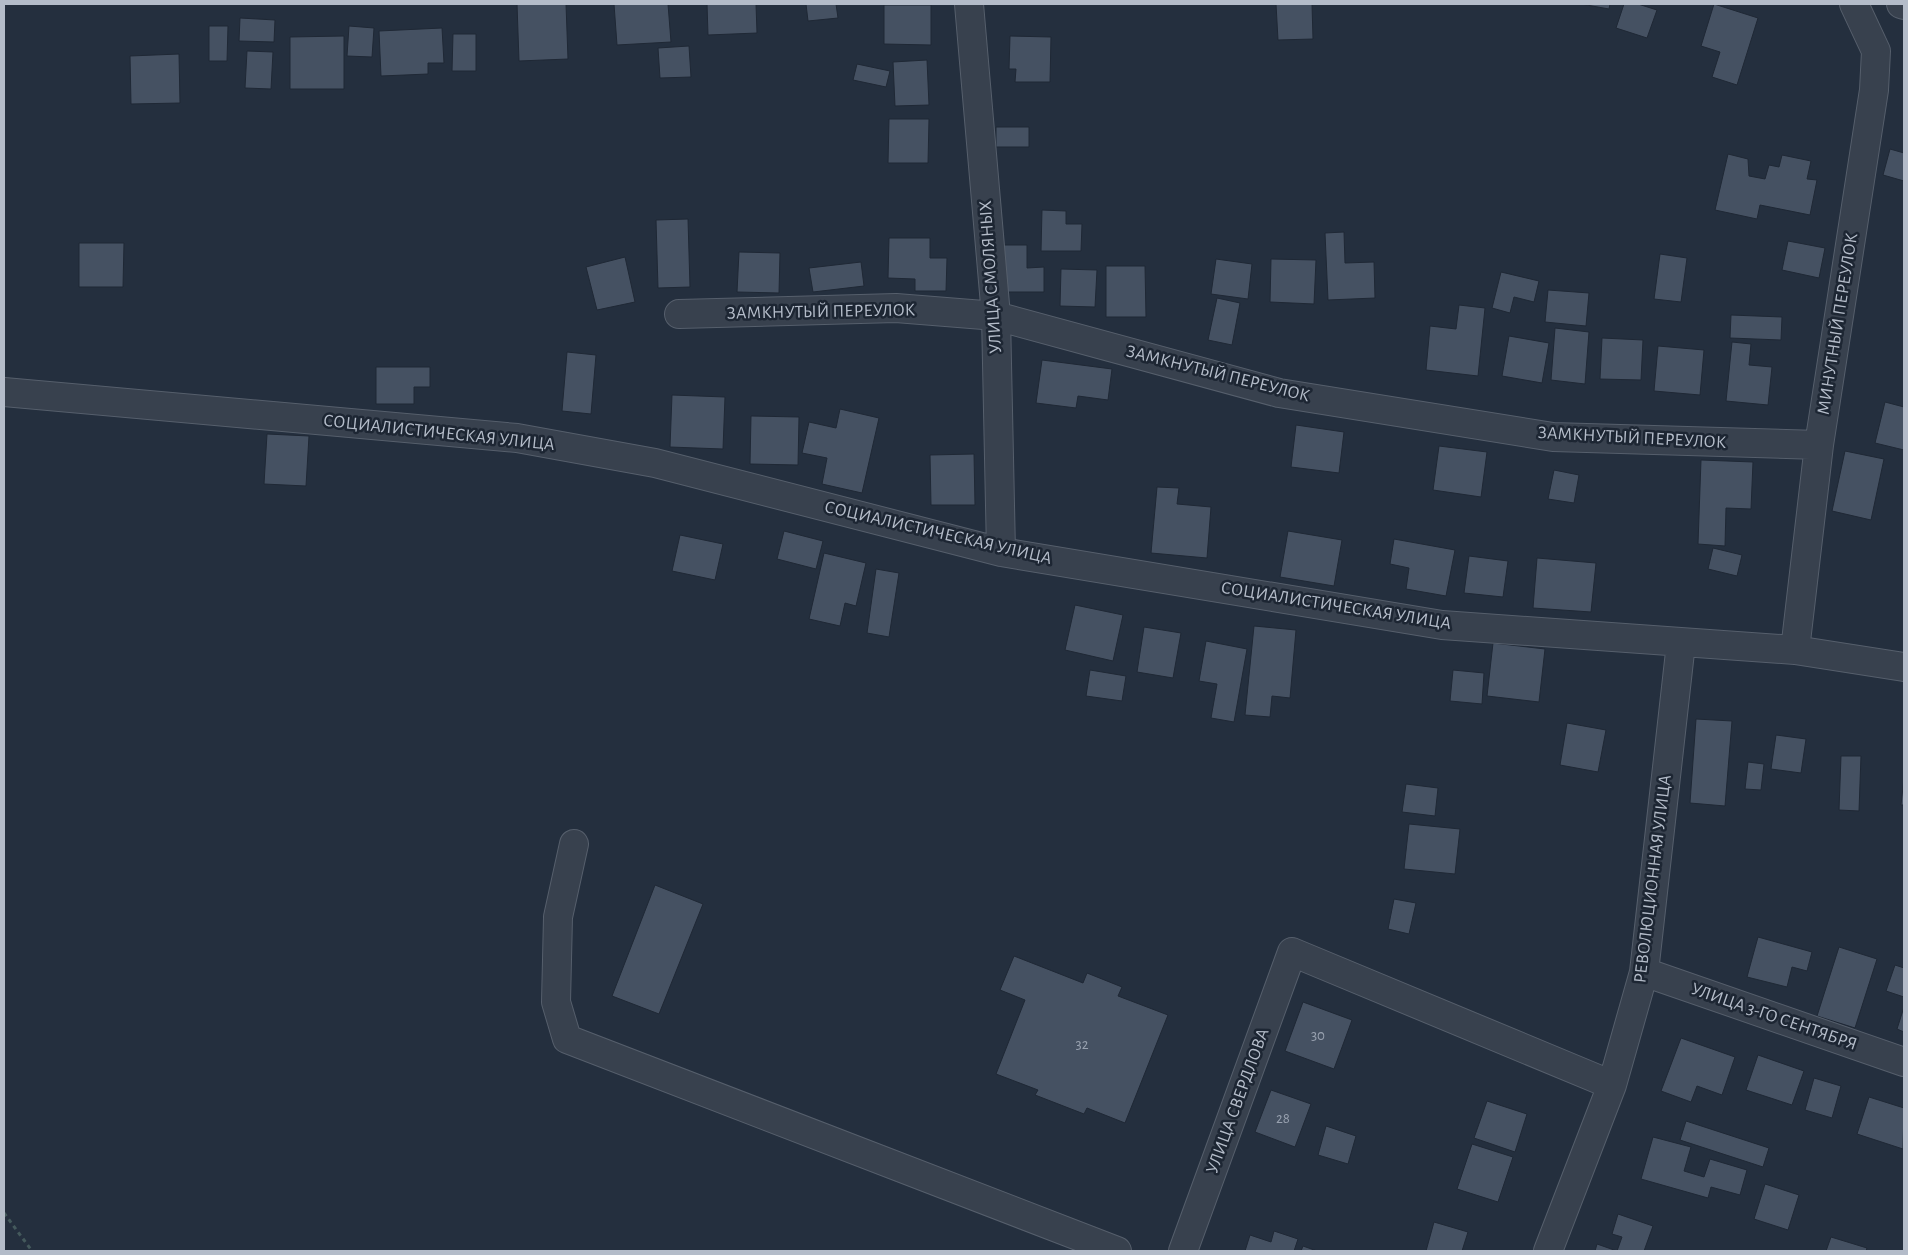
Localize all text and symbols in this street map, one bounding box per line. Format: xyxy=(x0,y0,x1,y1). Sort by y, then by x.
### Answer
street label: УЛИЦА СМОЛЯНЫХ xyxy=(977,199,1005,354)
street label: МИНУТНЫЙ ПЕРЕУЛОК xyxy=(1813,231,1861,416)
street label: ЗАМКНУТЫЙ ПЕРЕУЛОК xyxy=(727,299,916,323)
street label: ЗАМКНУТЫЙ ПЕРЕУЛОК xyxy=(1124,341,1313,406)
street label: СОЦИАЛИСТИЧЕСКАЯ УЛИЦА xyxy=(322,412,556,454)
street label: ЗАМКНУТЫЙ ПЕРЕУЛОК xyxy=(1537,422,1727,452)
street label: СОЦИАЛИСТИЧЕСКАЯ УЛИЦА xyxy=(823,498,1054,568)
street label: СОЦИАЛИСТИЧЕСКАЯ УЛИЦА xyxy=(1220,579,1453,633)
street label: РЕВОЛЮЦИОННАЯ УЛИЦА xyxy=(1631,773,1675,984)
street label: УЛИЦА 3-ГО СЕНТЯБРЯ xyxy=(1689,980,1859,1054)
street label: УЛИЦА СВЕРДЛОВА xyxy=(1203,1026,1273,1176)
house number: 30 xyxy=(1311,1028,1325,1043)
house number: 32 xyxy=(1075,1037,1089,1052)
house number: 28 xyxy=(1276,1111,1290,1126)

